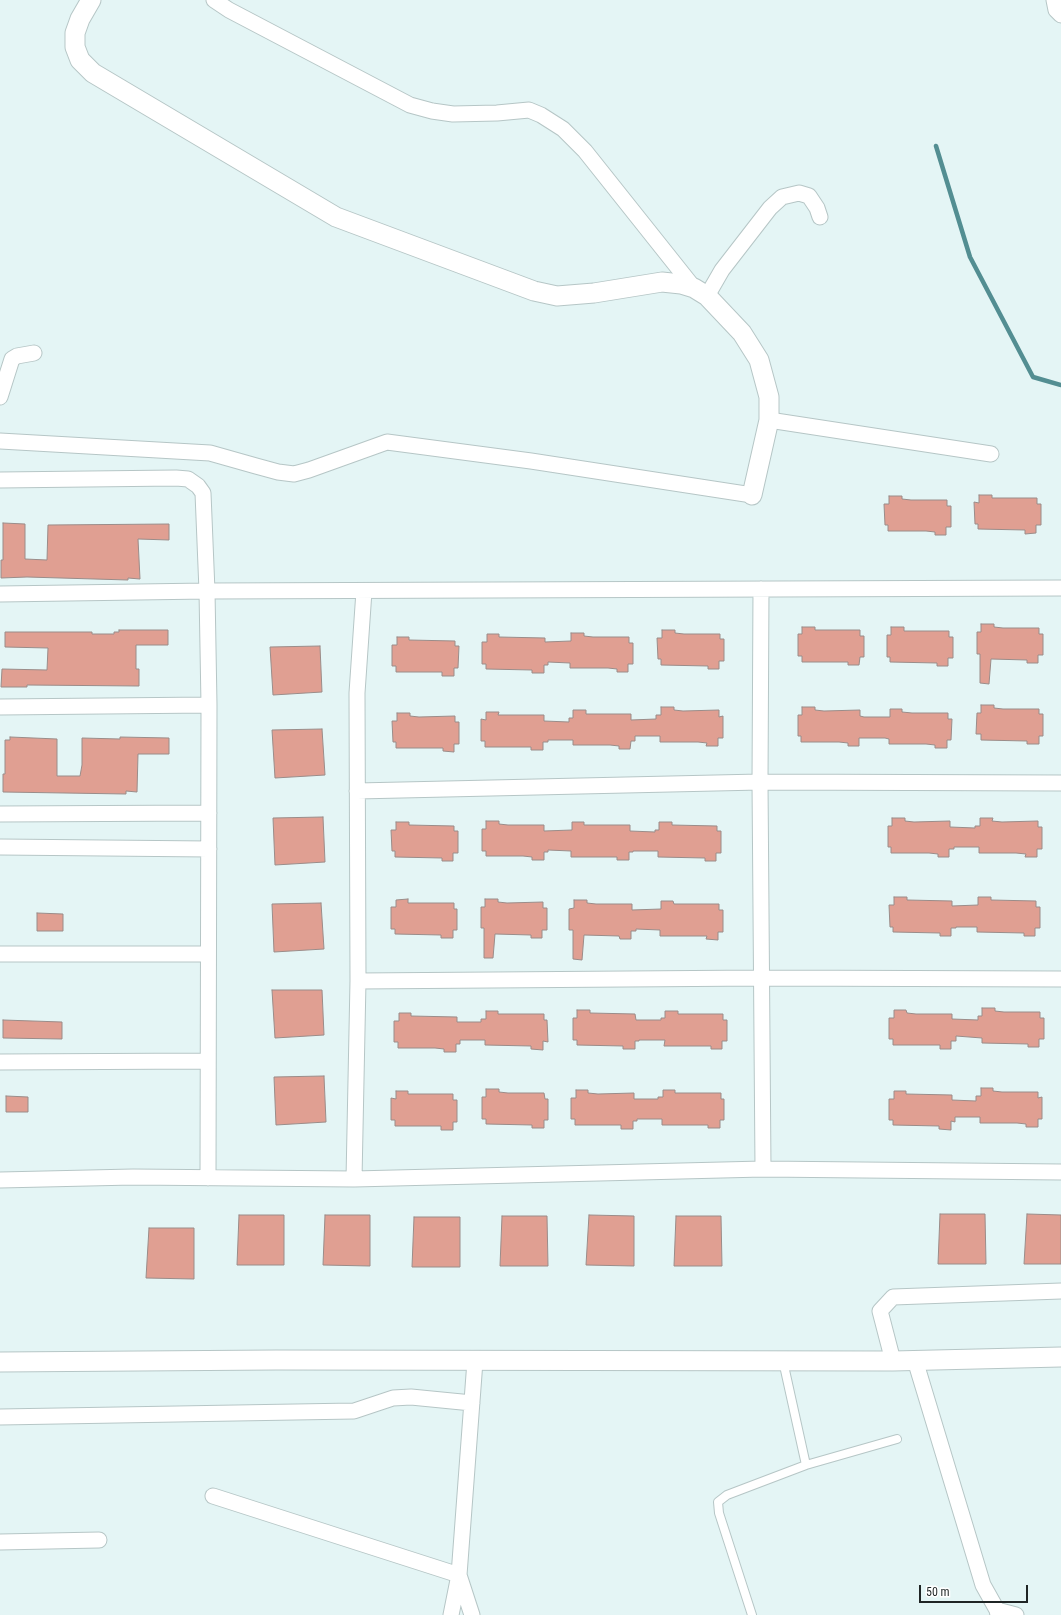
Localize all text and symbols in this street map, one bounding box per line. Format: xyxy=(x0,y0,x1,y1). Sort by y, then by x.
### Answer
scale bar xyxy=(921,1577,1030,1603)
text: 50 m xyxy=(926,1585,950,1599)

